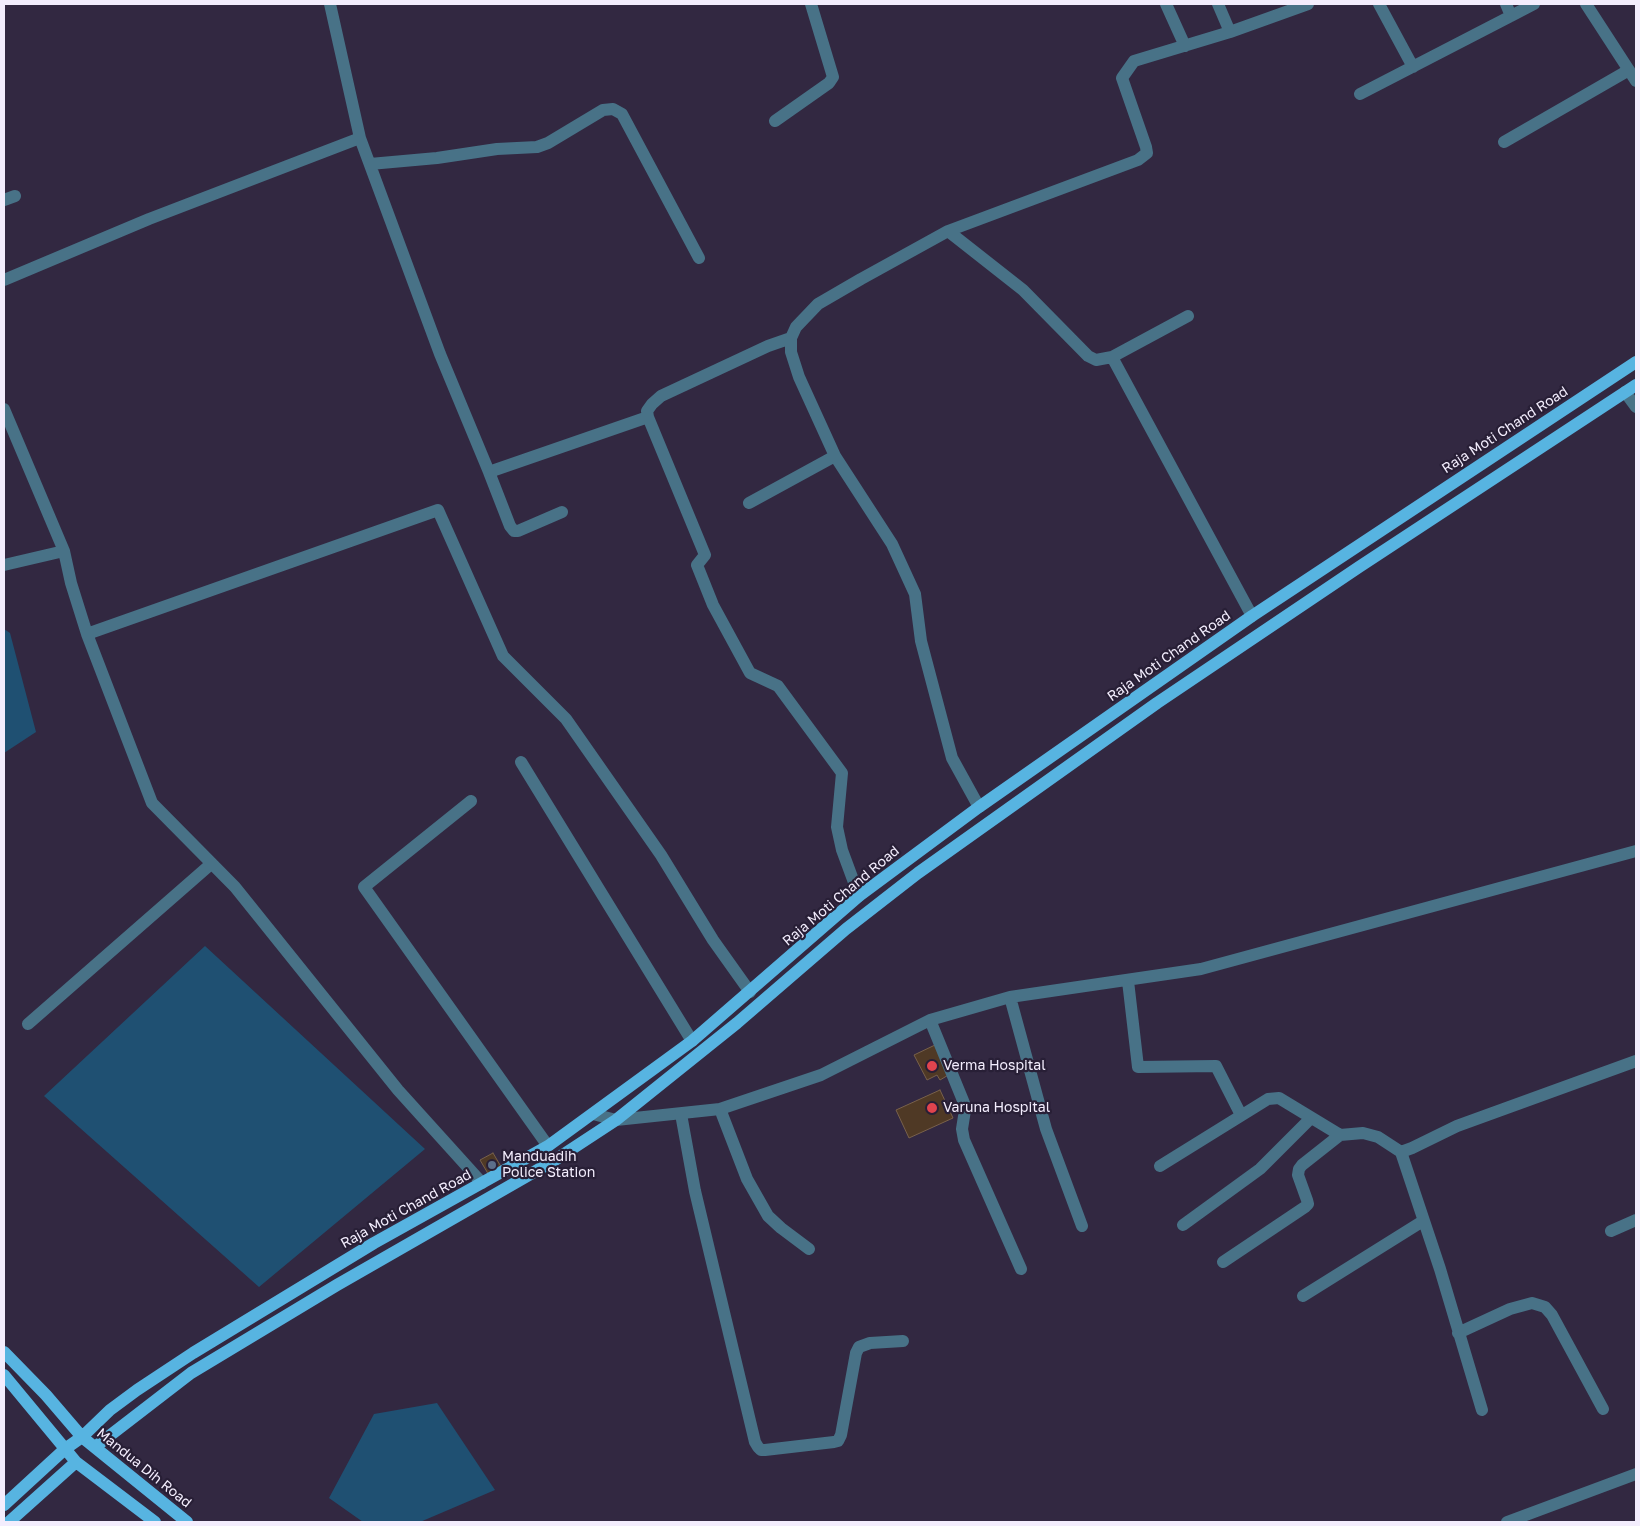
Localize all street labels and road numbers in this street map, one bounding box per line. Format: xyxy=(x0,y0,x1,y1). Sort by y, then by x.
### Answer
street label: Raja Moti Chand Road xyxy=(1439,383,1571,477)
street label: Raja Moti Chand Road xyxy=(1104,607,1234,705)
street label: Raja Moti Chand Road xyxy=(779,842,903,950)
street label: Raja Moti Chand Road xyxy=(338,1166,474,1252)
street label: Mandua Dih Road xyxy=(93,1425,195,1511)

